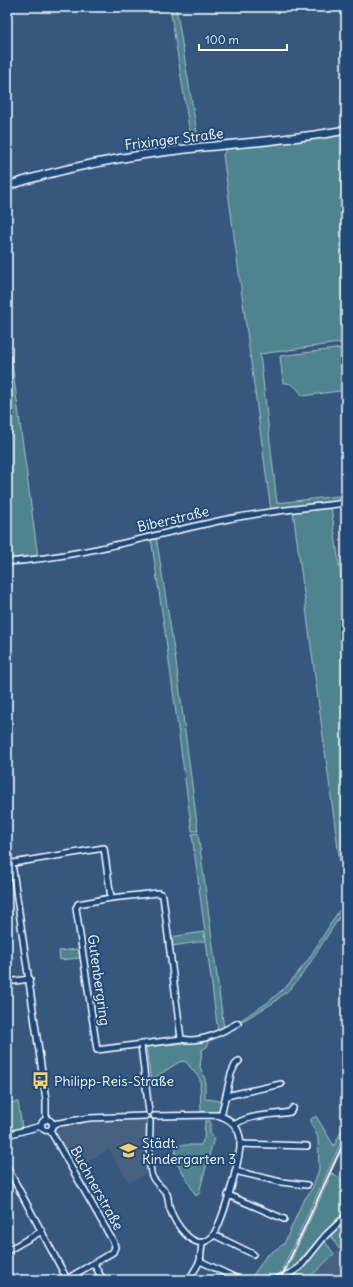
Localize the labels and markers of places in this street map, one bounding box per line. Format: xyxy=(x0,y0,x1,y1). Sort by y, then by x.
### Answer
bus stop icon: Philipp-Reis-Straße xyxy=(31,1071,51,1091)
place label: Philipp-Reis-Straße xyxy=(54,1072,174,1090)
place label: Städt. Kindergarten 3 xyxy=(142,1134,236,1168)
school or university icon: Städt. Kindergarten 3 xyxy=(119,1141,139,1161)

